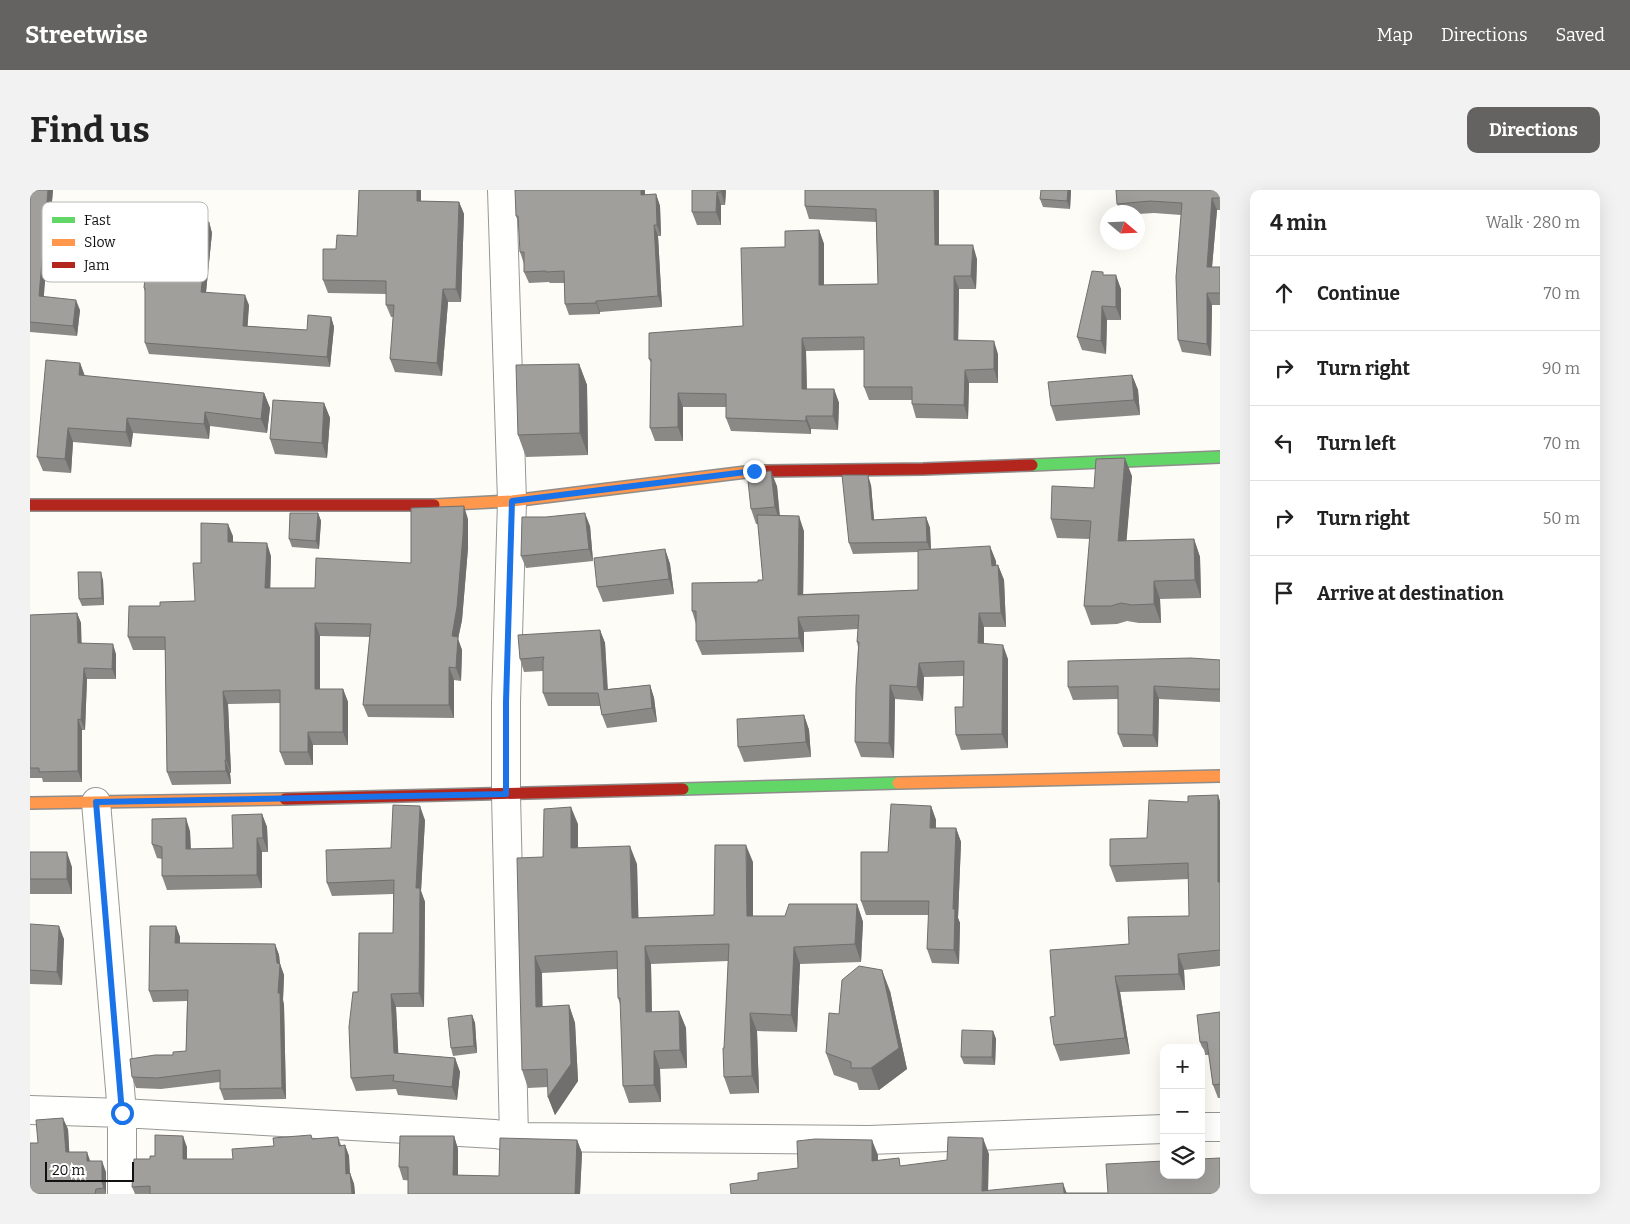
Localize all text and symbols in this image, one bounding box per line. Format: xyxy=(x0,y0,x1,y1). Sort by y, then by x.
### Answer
text: Streetwise xyxy=(25,21,148,49)
text: Map xyxy=(1377,24,1413,46)
text: Directions xyxy=(1441,24,1528,46)
text: Saved xyxy=(1556,24,1605,46)
button: Directions xyxy=(1467,107,1600,153)
text: Find us xyxy=(30,109,150,151)
legend xyxy=(42,202,208,282)
north arrow xyxy=(1100,205,1145,250)
text: 4 min xyxy=(1270,210,1327,236)
text: Fast xyxy=(84,212,111,229)
text: Walk · 280 m xyxy=(1486,213,1580,232)
text: Slow xyxy=(84,234,116,251)
text: Jam xyxy=(83,257,110,274)
icon: ahead xyxy=(1270,279,1298,307)
text: Continue xyxy=(1317,282,1400,305)
text: 70 m xyxy=(1544,284,1580,303)
icon: right xyxy=(1270,354,1298,382)
text: Turn right xyxy=(1317,357,1410,380)
text: 90 m xyxy=(1542,359,1580,378)
icon: left xyxy=(1270,429,1298,457)
text: Turn left xyxy=(1317,432,1396,455)
text: 70 m xyxy=(1544,434,1580,453)
route end xyxy=(743,460,766,483)
icon: right xyxy=(1270,504,1298,532)
text: Turn right xyxy=(1317,507,1410,530)
text: 50 m xyxy=(1543,509,1580,528)
icon: arrive xyxy=(1270,579,1298,607)
text: Arrive at destination xyxy=(1317,582,1504,605)
map controls xyxy=(1160,1044,1205,1179)
button: + xyxy=(1160,1044,1205,1089)
button: − xyxy=(1160,1089,1205,1134)
route start xyxy=(111,1102,134,1125)
button: layers xyxy=(1160,1134,1205,1179)
scale bar xyxy=(45,1159,134,1182)
text: 20 m xyxy=(52,1162,85,1179)

